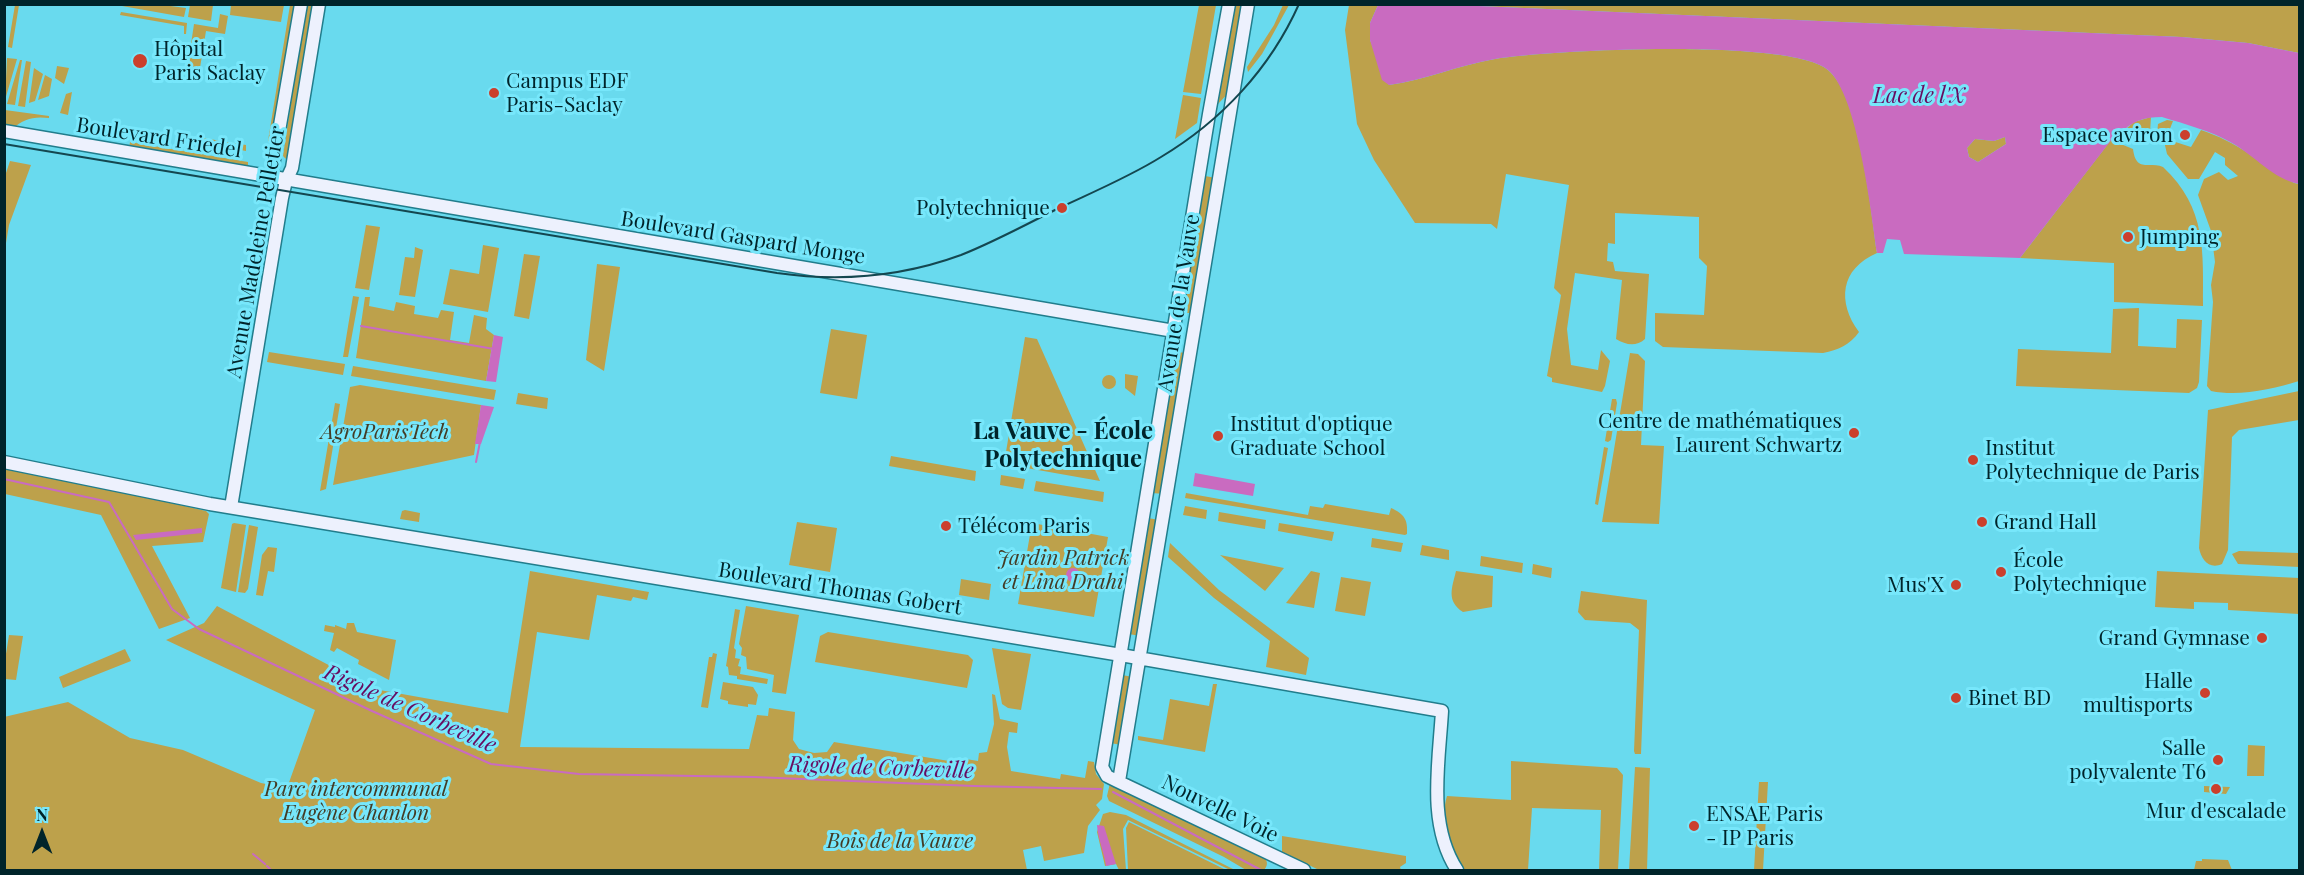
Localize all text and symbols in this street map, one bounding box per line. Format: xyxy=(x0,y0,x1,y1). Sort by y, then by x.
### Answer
place label: Hôpital Paris Saclay xyxy=(154,36,266,86)
marker: Hôpital Paris Saclay xyxy=(131,52,149,70)
place label: Campus EDF Paris-Saclay xyxy=(506,68,628,118)
water label: Lac de l'X xyxy=(1873,83,1965,109)
marker: Campus EDF Paris-Saclay xyxy=(487,86,501,100)
street label: Boulevard Friedel xyxy=(75,112,243,164)
place label: Espace aviron xyxy=(2042,122,2173,148)
street label: Avenue Madeleine Pelletier xyxy=(221,124,291,380)
marker: Espace aviron xyxy=(2178,128,2192,142)
place label: Polytechnique xyxy=(916,195,1050,221)
marker: Polytechnique xyxy=(1055,201,1069,215)
street label: Boulevard Gaspard Monge xyxy=(619,206,867,270)
street label: Avenue de la Vauve xyxy=(1153,212,1205,394)
place label: Jumping xyxy=(2140,224,2219,250)
marker: Jumping xyxy=(2121,230,2135,244)
place label: Centre de mathématiques Laurent Schwartz xyxy=(1598,408,1842,458)
place label: Institut d'optique Graduate School xyxy=(1230,411,1393,461)
district label: La Vauve - École Polytechnique xyxy=(973,418,1153,474)
park label: AgroParisTech xyxy=(321,419,449,445)
marker: Centre de mathématiques Laurent Schwartz xyxy=(1847,426,1861,440)
marker: Institut d'optique Graduate School xyxy=(1211,429,1225,443)
place label: Institut Polytechnique de Paris xyxy=(1985,435,2200,485)
marker: Institut Polytechnique de Paris xyxy=(1966,453,1980,467)
place label: Grand Hall xyxy=(1994,509,2097,535)
place label: Télécom Paris xyxy=(958,513,1090,539)
marker: Grand Hall xyxy=(1975,515,1989,529)
marker: Télécom Paris xyxy=(939,519,953,533)
park label: Jardin Patrick et Lina Drahi xyxy=(997,545,1129,595)
place label: École Polytechnique xyxy=(2013,547,2147,597)
street label: Boulevard Thomas Gobert xyxy=(717,557,963,621)
marker: École Polytechnique xyxy=(1994,565,2008,579)
place label: Mus'X xyxy=(1887,572,1944,598)
marker: Mus'X xyxy=(1949,578,1963,592)
place label: Grand Gymnase xyxy=(2099,625,2250,651)
marker: Grand Gymnase xyxy=(2255,631,2269,645)
water label: Rigole de Corbeville xyxy=(320,659,500,759)
place label: Halle multisports xyxy=(2083,668,2193,718)
place label: Binet BD xyxy=(1968,685,2051,711)
marker: Halle multisports xyxy=(2198,686,2212,700)
marker: Binet BD xyxy=(1949,691,1963,705)
place label: Salle polyvalente T6 xyxy=(2069,735,2206,785)
water label: Rigole de Corbeville xyxy=(788,752,974,784)
marker: Salle polyvalente T6 xyxy=(2211,753,2225,767)
street label: Nouvelle Voie xyxy=(1158,770,1282,848)
park label: Parc intercommunal Eugène Chanlon xyxy=(264,776,448,826)
marker: Mur d'escalade xyxy=(2209,782,2223,796)
place label: Mur d'escalade xyxy=(2146,798,2286,824)
place label: ENSAE Paris - IP Paris xyxy=(1706,801,1823,851)
north arrow xyxy=(12,803,72,863)
text: N xyxy=(36,804,48,825)
marker: ENSAE Paris - IP Paris xyxy=(1687,819,1701,833)
park label: Bois de la Vauve xyxy=(827,828,973,854)

